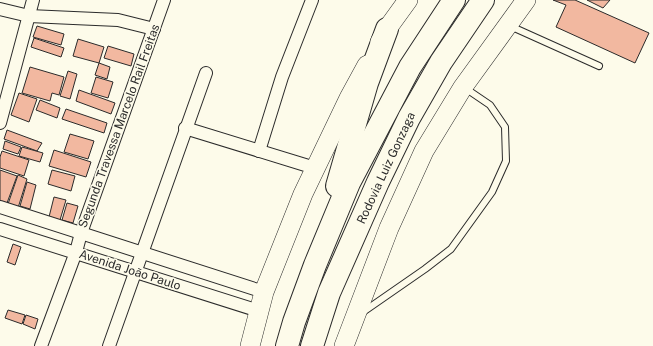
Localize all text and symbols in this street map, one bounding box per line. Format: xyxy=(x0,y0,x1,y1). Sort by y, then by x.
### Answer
street label: Segunda Travessa Marcelo Rail Freitas xyxy=(76,22,162,230)
street label: Rodovia Luiz Gonzaga xyxy=(354,110,418,226)
street label: Avenida João Paulo xyxy=(77,247,183,293)

